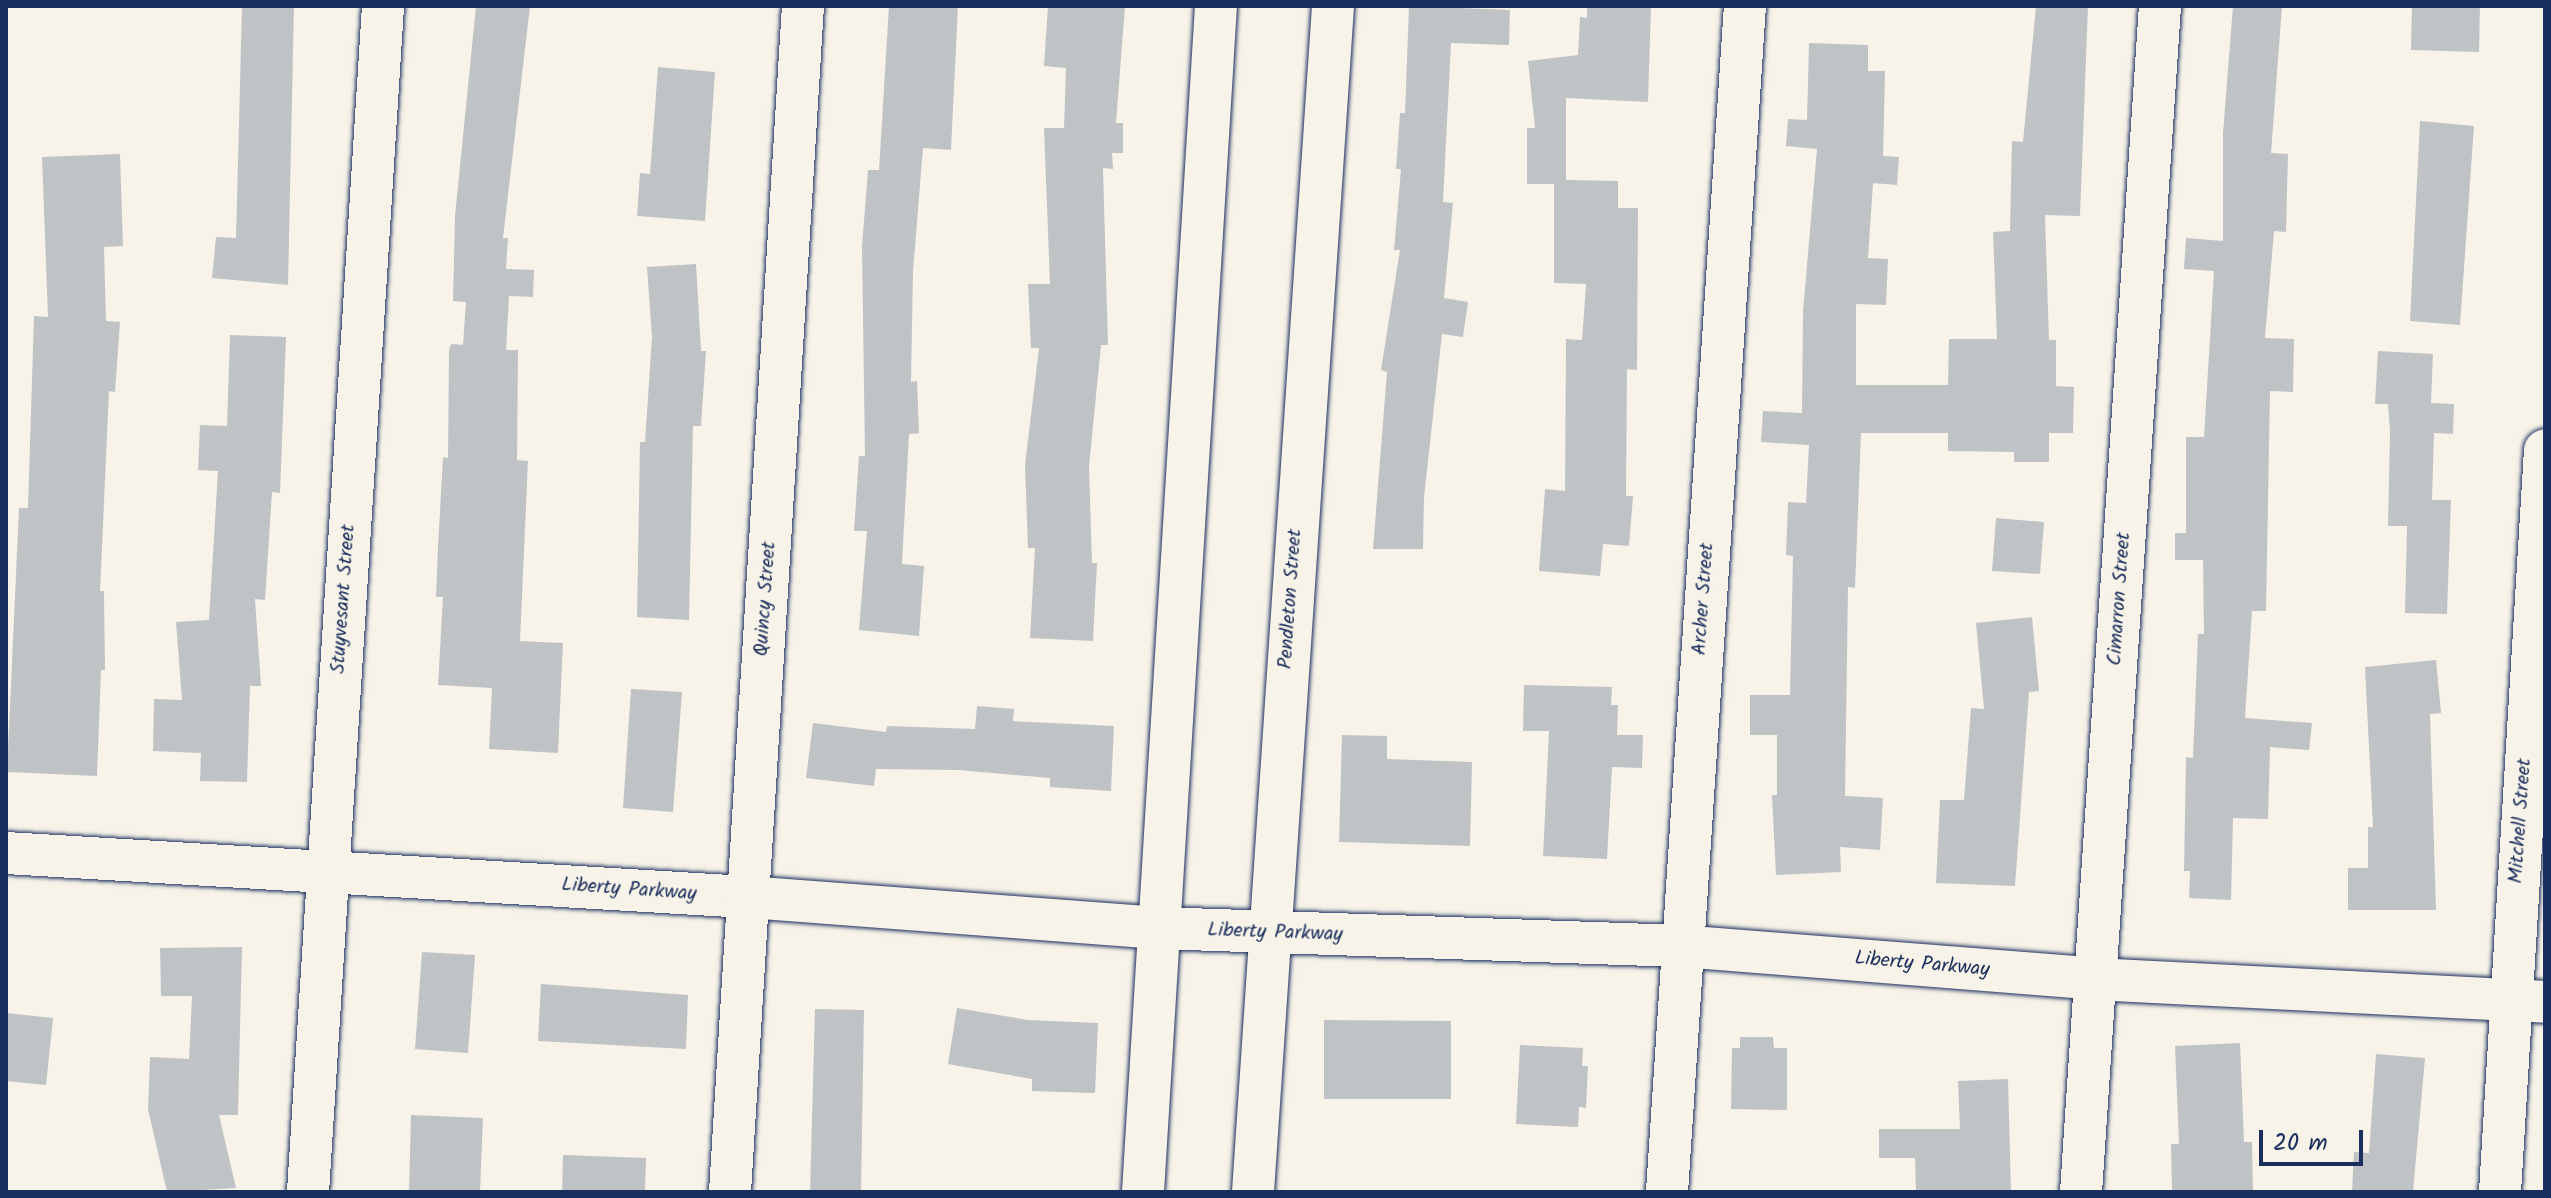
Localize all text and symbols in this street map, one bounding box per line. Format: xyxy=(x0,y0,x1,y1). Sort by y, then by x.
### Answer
street label: Stuyvesant Street xyxy=(327,523,361,675)
street label: Pendleton Street xyxy=(1274,528,1308,670)
street label: Cimarron Street xyxy=(2103,531,2137,667)
street label: Quincy Street xyxy=(750,541,782,657)
street label: Archer Street xyxy=(1688,542,1720,656)
street label: Mitchell Street xyxy=(2505,758,2537,884)
street label: Liberty Parkway xyxy=(561,873,697,907)
street label: Liberty Parkway xyxy=(1207,919,1343,947)
street label: Liberty Parkway xyxy=(1854,947,1990,983)
scale bar xyxy=(2263,1114,2367,1164)
text: 20 m xyxy=(2273,1124,2328,1163)

